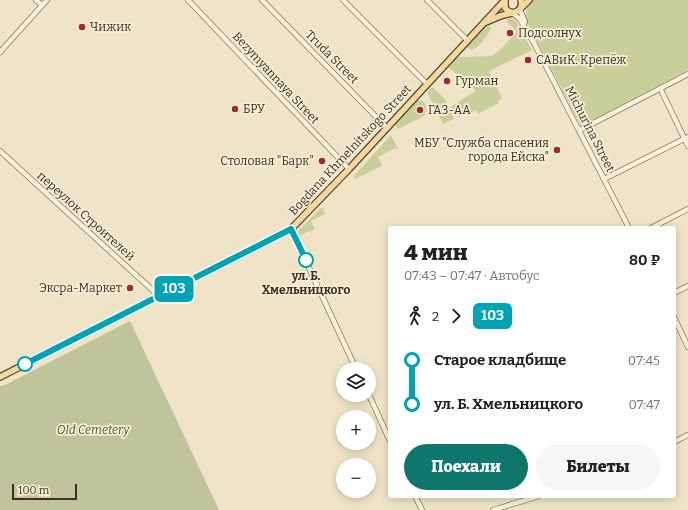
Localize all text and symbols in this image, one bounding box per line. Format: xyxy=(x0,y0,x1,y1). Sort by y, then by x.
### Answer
place label: Чижик xyxy=(90,20,131,34)
marker: Чижик xyxy=(77,22,87,32)
place label: Подсолнух xyxy=(518,26,582,40)
street label: Truda Street xyxy=(303,28,362,87)
marker: Подсолнух xyxy=(505,28,515,38)
street label: Bezymyannaya Street xyxy=(230,29,323,127)
place label: САВиК. Крепёж xyxy=(536,53,626,67)
marker: САВиК. Крепёж xyxy=(523,55,533,65)
place label: Гурман xyxy=(455,74,499,88)
marker: Гурман xyxy=(442,76,452,86)
street label: Bogdana Khmelnitskogo Street xyxy=(286,82,414,218)
street label: Michurina Street xyxy=(562,84,618,175)
place label: БРУ xyxy=(243,102,266,116)
place label: ГАЗ-АА xyxy=(428,103,471,117)
marker: БРУ xyxy=(230,104,240,114)
marker: ГАЗ-АА xyxy=(415,105,425,115)
place label: МБУ "Служба спасения города Ейска" xyxy=(414,136,549,164)
marker: МБУ "Служба спасения города Ейска" xyxy=(552,145,562,155)
place label: Столовая "Барк" xyxy=(220,154,314,168)
marker: Столовая "Барк" xyxy=(317,156,327,166)
street label: переулок Строителей xyxy=(34,169,138,264)
text: 4 мин xyxy=(404,239,468,266)
text: 80 ₽ xyxy=(629,251,660,269)
marker: ул. Б. Хмельницкого xyxy=(298,252,314,268)
text: 07:43 – 07:47 · Автобус xyxy=(404,268,540,283)
place label: ул. Б. Хмельницкого xyxy=(262,269,350,297)
line badge: 103 xyxy=(151,276,197,302)
text: 103 xyxy=(162,280,186,297)
place label: Эксра-Маркет xyxy=(39,281,122,295)
marker: Эксра-Маркет xyxy=(125,283,135,293)
icon: walk xyxy=(404,305,426,327)
icon: forward xyxy=(445,305,467,327)
text: 103 xyxy=(481,307,504,324)
text: 2 xyxy=(432,309,439,324)
text: Старое кладбище xyxy=(434,351,566,369)
text: 07:45 xyxy=(628,353,660,368)
unlabelled marker xyxy=(17,356,33,372)
map controls xyxy=(336,362,376,498)
button: layers xyxy=(336,362,376,402)
text: ул. Б. Хмельницкого xyxy=(434,395,583,413)
text: 07:47 xyxy=(628,397,660,412)
button: + xyxy=(336,410,376,450)
park label: Old Cemetery xyxy=(57,423,130,437)
button: Поехали xyxy=(404,444,528,490)
button: Билеты xyxy=(536,444,660,490)
button: − xyxy=(336,458,376,498)
scale bar xyxy=(12,482,77,501)
text: 100 m xyxy=(18,484,49,497)

